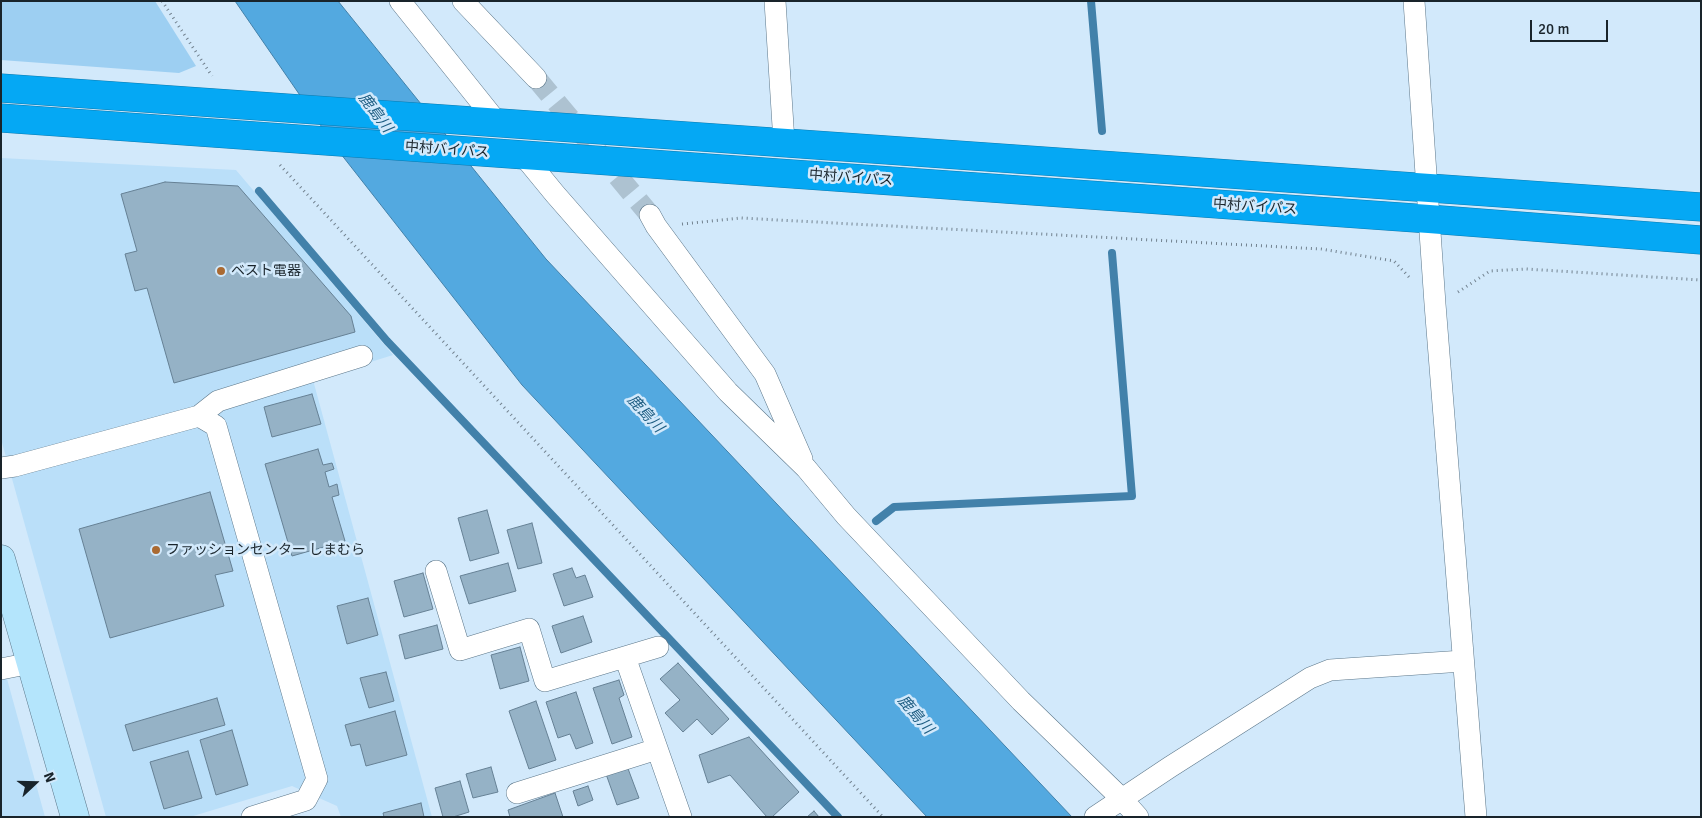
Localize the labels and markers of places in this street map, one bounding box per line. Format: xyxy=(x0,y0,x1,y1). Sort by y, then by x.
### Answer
place label: ベスト電器 xyxy=(231,263,301,279)
marker: ベスト電器 xyxy=(215,265,227,277)
place label: ファッションセンター しまむら xyxy=(166,542,365,558)
marker: ファッションセンター しまむら xyxy=(150,544,162,556)

